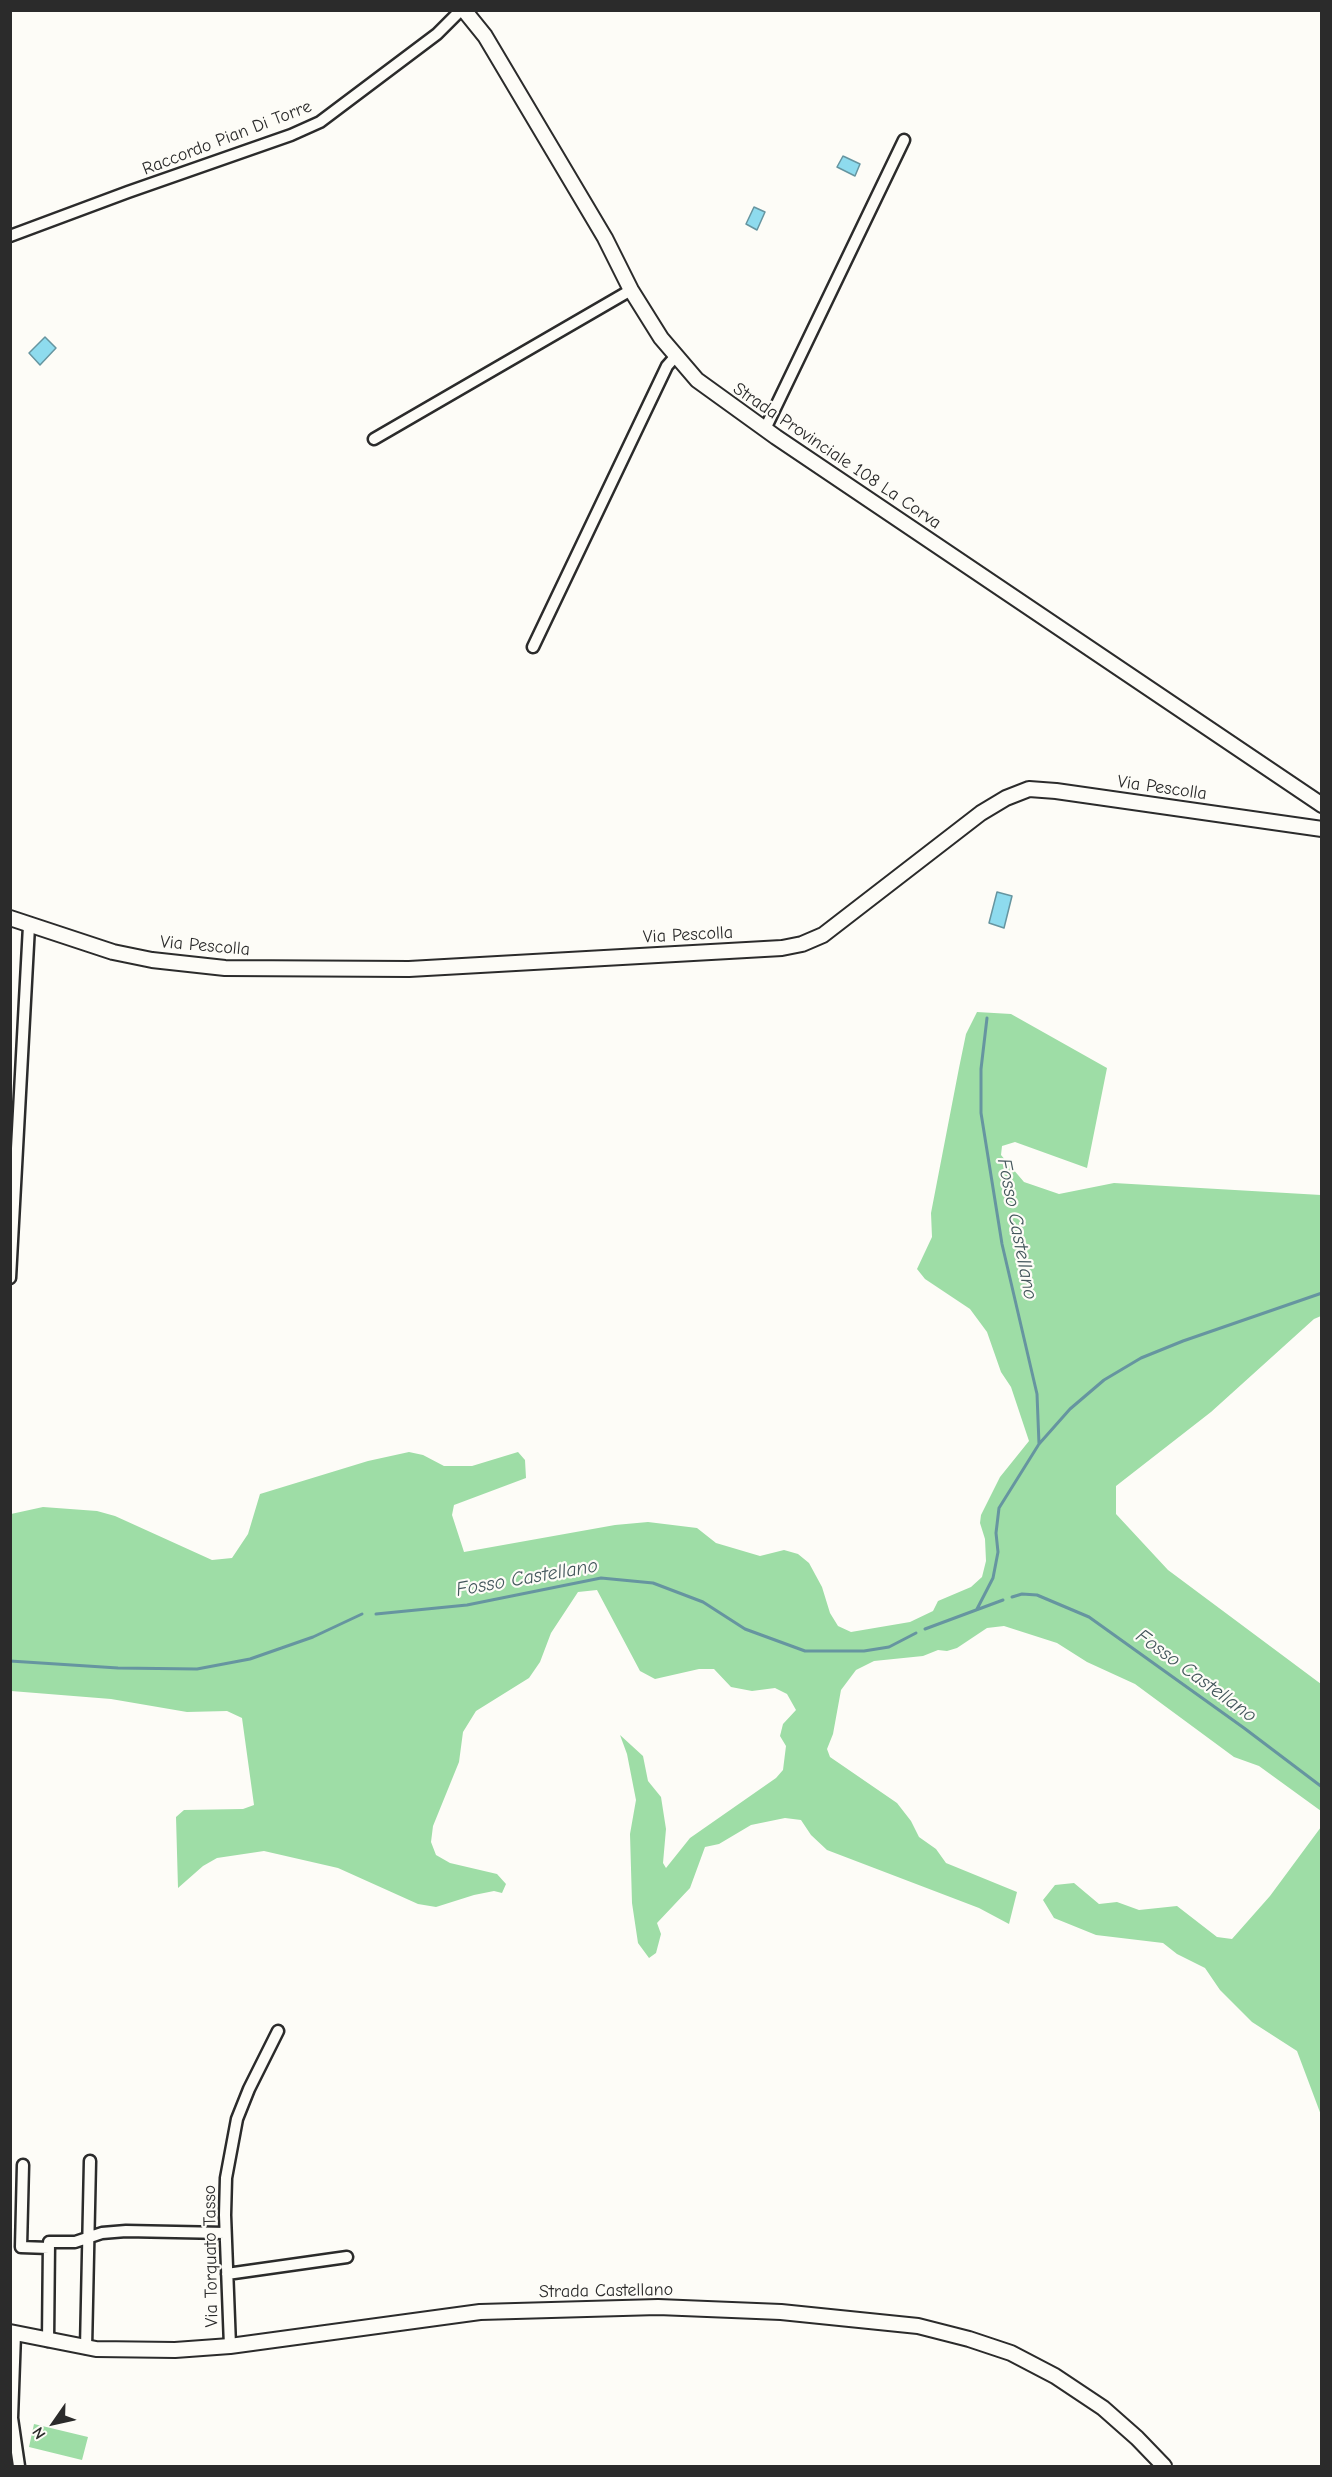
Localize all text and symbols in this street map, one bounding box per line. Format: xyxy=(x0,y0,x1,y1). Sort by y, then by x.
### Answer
street label: Raccordo Pian Di Torre xyxy=(139,96,315,180)
street label: Strada Provinciale 108 La Corva xyxy=(729,378,945,534)
street label: Via Pescolla xyxy=(1116,771,1208,805)
street label: Via Pescolla xyxy=(642,922,734,948)
street label: Via Pescolla xyxy=(159,931,251,961)
water label: Fosso Castellano xyxy=(992,1156,1042,1302)
water label: Fosso Castellano xyxy=(454,1554,600,1602)
water label: Fosso Castellano xyxy=(1131,1624,1261,1728)
street label: Via Torquato Tasso xyxy=(199,2185,223,2327)
street label: Strada Castellano xyxy=(539,2279,673,2303)
north arrow xyxy=(24,2393,84,2453)
text: N xyxy=(29,2424,49,2442)

